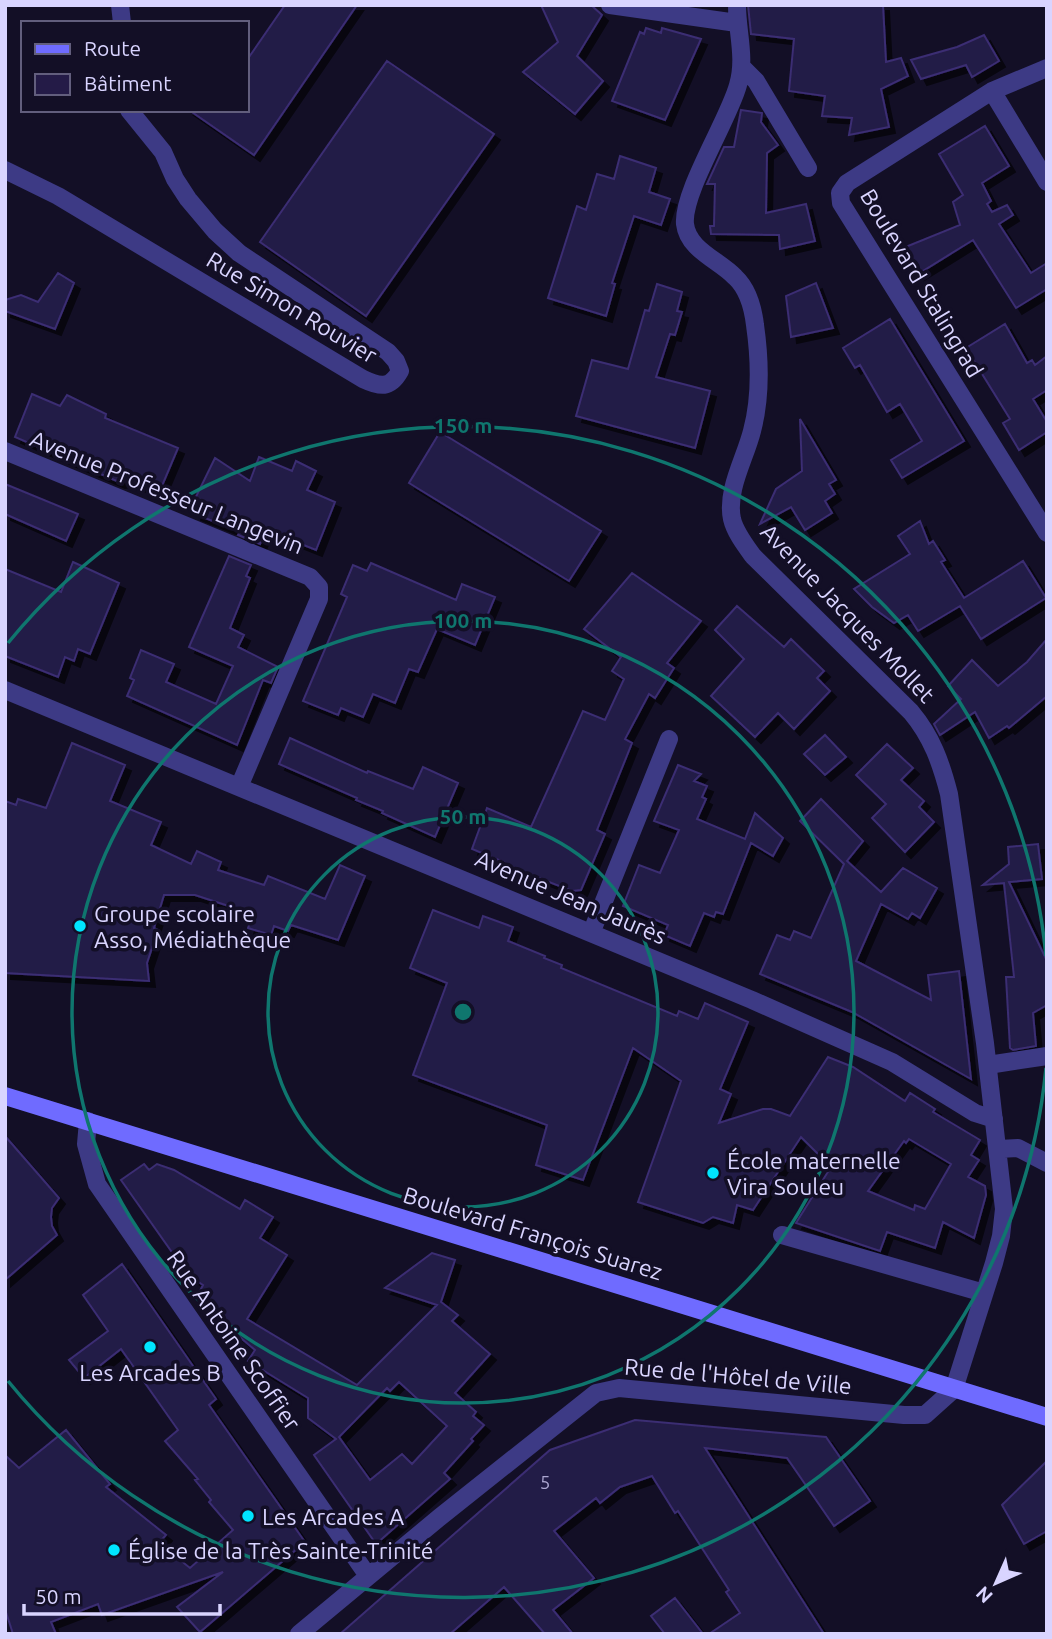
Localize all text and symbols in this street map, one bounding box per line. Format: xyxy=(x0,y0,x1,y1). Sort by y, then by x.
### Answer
legend xyxy=(21,21,248,112)
text: Route xyxy=(84,36,141,60)
text: Bâtiment xyxy=(84,71,171,95)
street label: Boulevard Stalingrad xyxy=(856,184,988,382)
street label: Rue Simon Rouvier xyxy=(202,246,382,368)
text: 150 m xyxy=(434,413,492,437)
street label: Avenue Professeur Langevin xyxy=(27,426,307,558)
street label: Avenue Jacques Mollet xyxy=(756,519,940,707)
text: 100 m xyxy=(434,608,492,632)
text: 50 m xyxy=(440,804,486,828)
street label: Avenue Jean Jaurès xyxy=(472,846,670,948)
place label: Groupe scolaire Asso, Médiathèque xyxy=(94,901,291,952)
marker: Groupe scolaire Asso, Médiathèque xyxy=(72,918,88,934)
centre of rings xyxy=(451,1000,475,1024)
place label: École maternelle Vira Souleu xyxy=(727,1147,901,1199)
marker: École maternelle Vira Souleu xyxy=(705,1165,721,1181)
street label: Boulevard François Suarez xyxy=(400,1182,666,1284)
street label: Rue Antoine Scoffier xyxy=(163,1245,306,1435)
marker: Les Arcades B xyxy=(142,1339,158,1355)
street label: Rue de l'Hôtel de Ville xyxy=(623,1354,853,1398)
place label: Les Arcades B xyxy=(79,1360,221,1385)
house number: 5 xyxy=(540,1471,550,1493)
place label: Les Arcades A xyxy=(262,1504,404,1529)
marker: Les Arcades A xyxy=(240,1508,256,1524)
place label: Église de la Très Sainte-Trinité xyxy=(128,1537,433,1563)
marker: Église de la Très Sainte-Trinité xyxy=(106,1542,122,1558)
north arrow xyxy=(961,1548,1031,1618)
scale bar xyxy=(24,1572,220,1616)
text: N xyxy=(971,1582,997,1608)
text: 50 m xyxy=(35,1584,82,1608)

